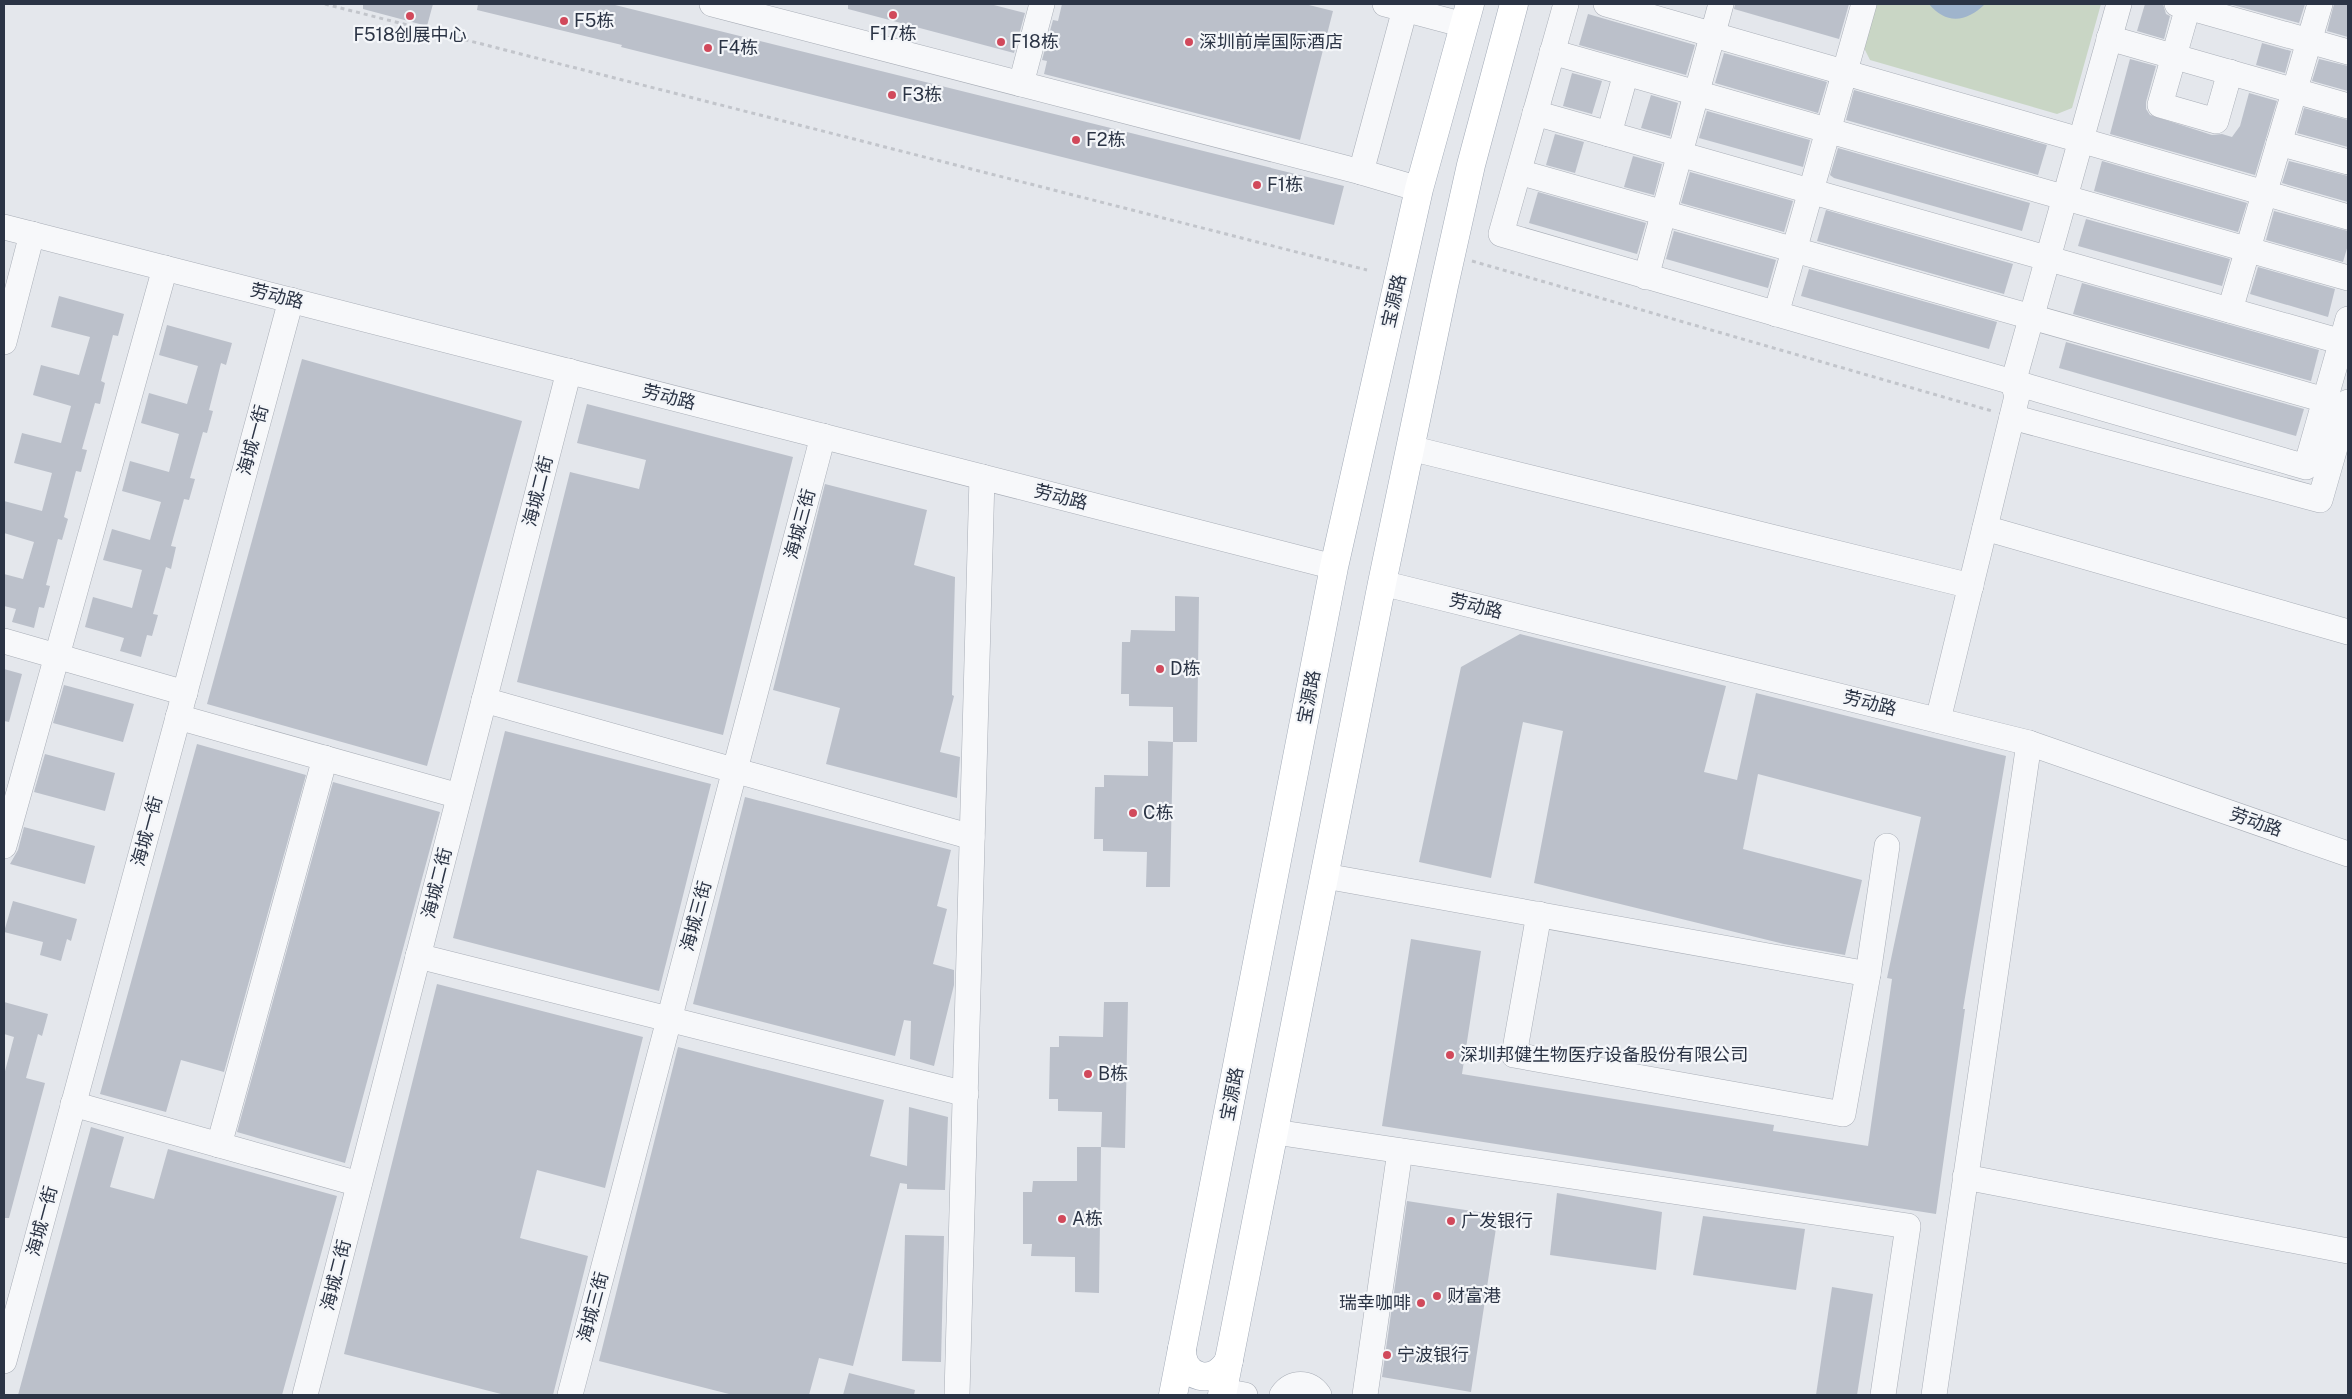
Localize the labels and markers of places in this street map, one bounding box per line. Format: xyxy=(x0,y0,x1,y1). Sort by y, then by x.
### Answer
marker: F17栋 xyxy=(887,9,899,21)
marker: F518创展中心 xyxy=(404,10,416,22)
place label: F5栋 xyxy=(574,10,614,31)
marker: F5栋 xyxy=(558,15,570,27)
place label: F17栋 xyxy=(870,23,916,44)
place label: F518创展中心 xyxy=(353,24,467,45)
place label: F18栋 xyxy=(1011,31,1059,52)
place label: 深圳前岸国际酒店 xyxy=(1199,31,1343,52)
marker: F18栋 xyxy=(995,36,1007,48)
marker: 深圳前岸国际酒店 xyxy=(1183,36,1195,48)
place label: F4栋 xyxy=(718,37,758,58)
marker: F4栋 xyxy=(702,42,714,54)
place label: F3栋 xyxy=(902,84,942,105)
marker: F3栋 xyxy=(886,89,898,101)
place label: F2栋 xyxy=(1086,129,1125,150)
marker: F2栋 xyxy=(1070,134,1082,146)
place label: F1栋 xyxy=(1267,174,1303,195)
marker: F1栋 xyxy=(1251,179,1263,191)
place label: D栋 xyxy=(1170,658,1200,679)
marker: D栋 xyxy=(1154,663,1166,675)
place label: C栋 xyxy=(1143,802,1173,823)
marker: C栋 xyxy=(1127,807,1139,819)
place label: 深圳邦健生物医疗设备股份有限公司 xyxy=(1460,1044,1748,1065)
marker: 深圳邦健生物医疗设备股份有限公司 xyxy=(1444,1049,1456,1061)
place label: B栋 xyxy=(1098,1063,1128,1084)
marker: B栋 xyxy=(1082,1068,1094,1080)
place label: A栋 xyxy=(1072,1208,1103,1229)
place label: 广发银行 xyxy=(1461,1210,1533,1231)
marker: A栋 xyxy=(1056,1213,1068,1225)
marker: 广发银行 xyxy=(1445,1215,1457,1227)
place label: 财富港 xyxy=(1447,1285,1501,1306)
marker: 财富港 xyxy=(1431,1290,1443,1302)
place label: 瑞幸咖啡 xyxy=(1339,1292,1411,1313)
marker: 瑞幸咖啡 xyxy=(1415,1297,1427,1309)
place label: 宁波银行 xyxy=(1397,1344,1469,1365)
marker: 宁波银行 xyxy=(1381,1349,1393,1361)

